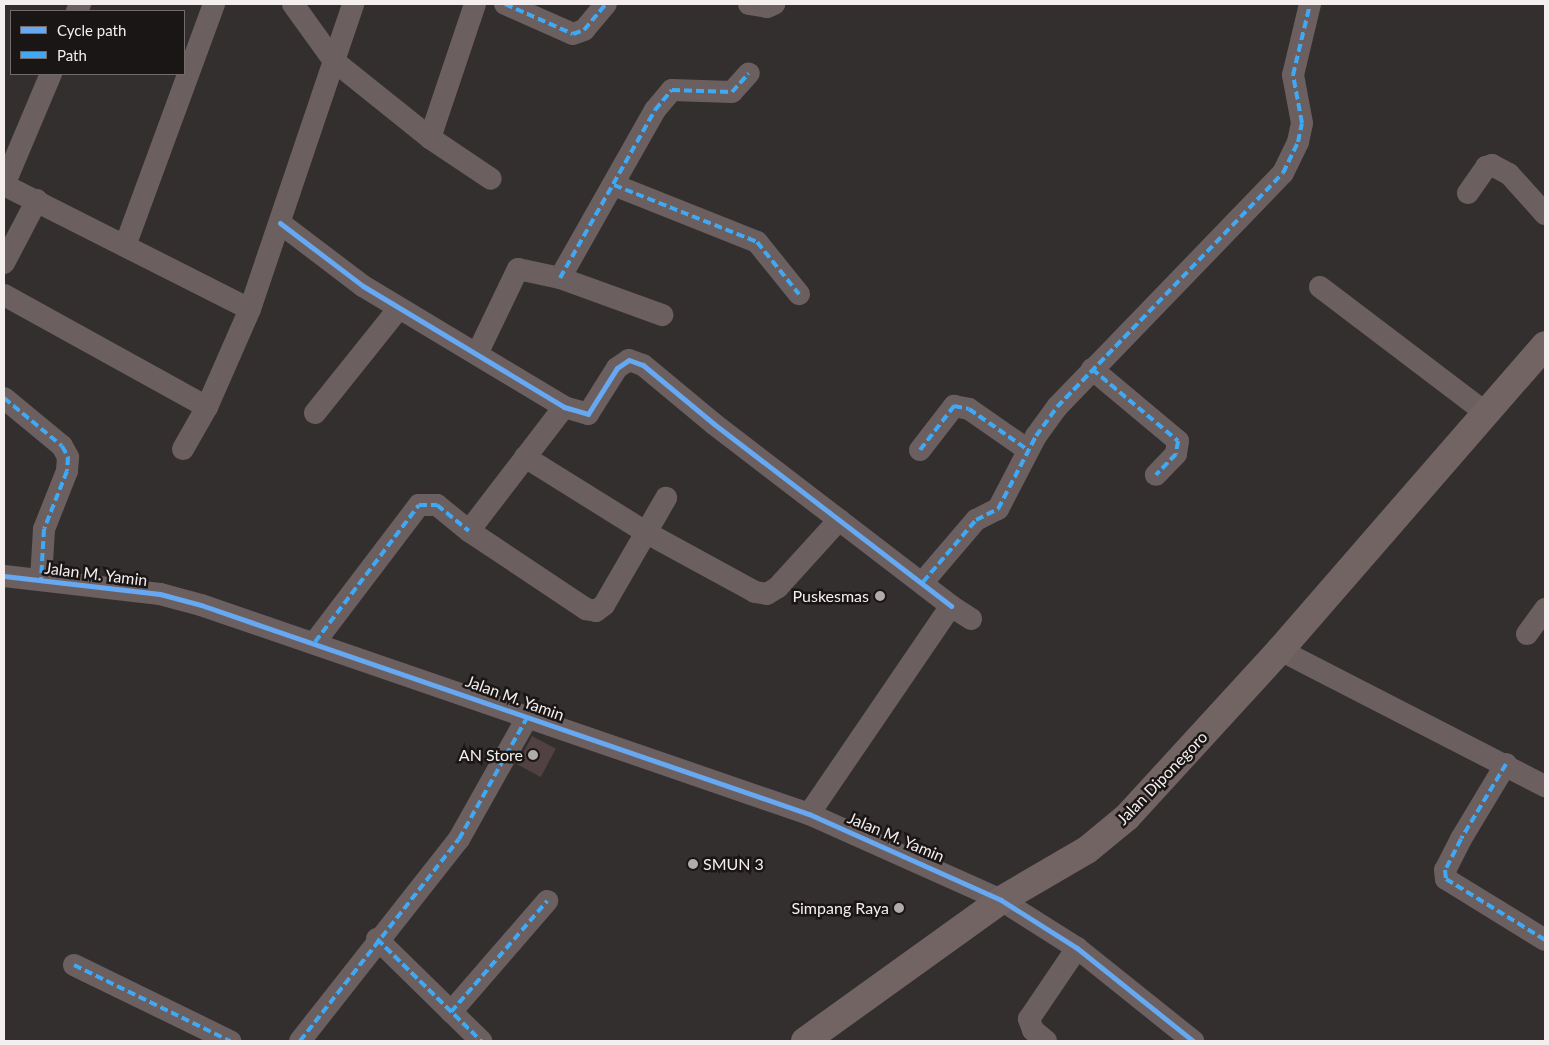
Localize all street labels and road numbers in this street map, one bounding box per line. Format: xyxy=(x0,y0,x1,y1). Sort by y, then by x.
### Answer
street label: Jalan M. Yamin xyxy=(43,558,149,590)
street label: Jalan M. Yamin xyxy=(463,671,567,725)
street label: Jalan Diponegoro xyxy=(1113,727,1211,829)
street label: Jalan M. Yamin xyxy=(844,808,948,866)

